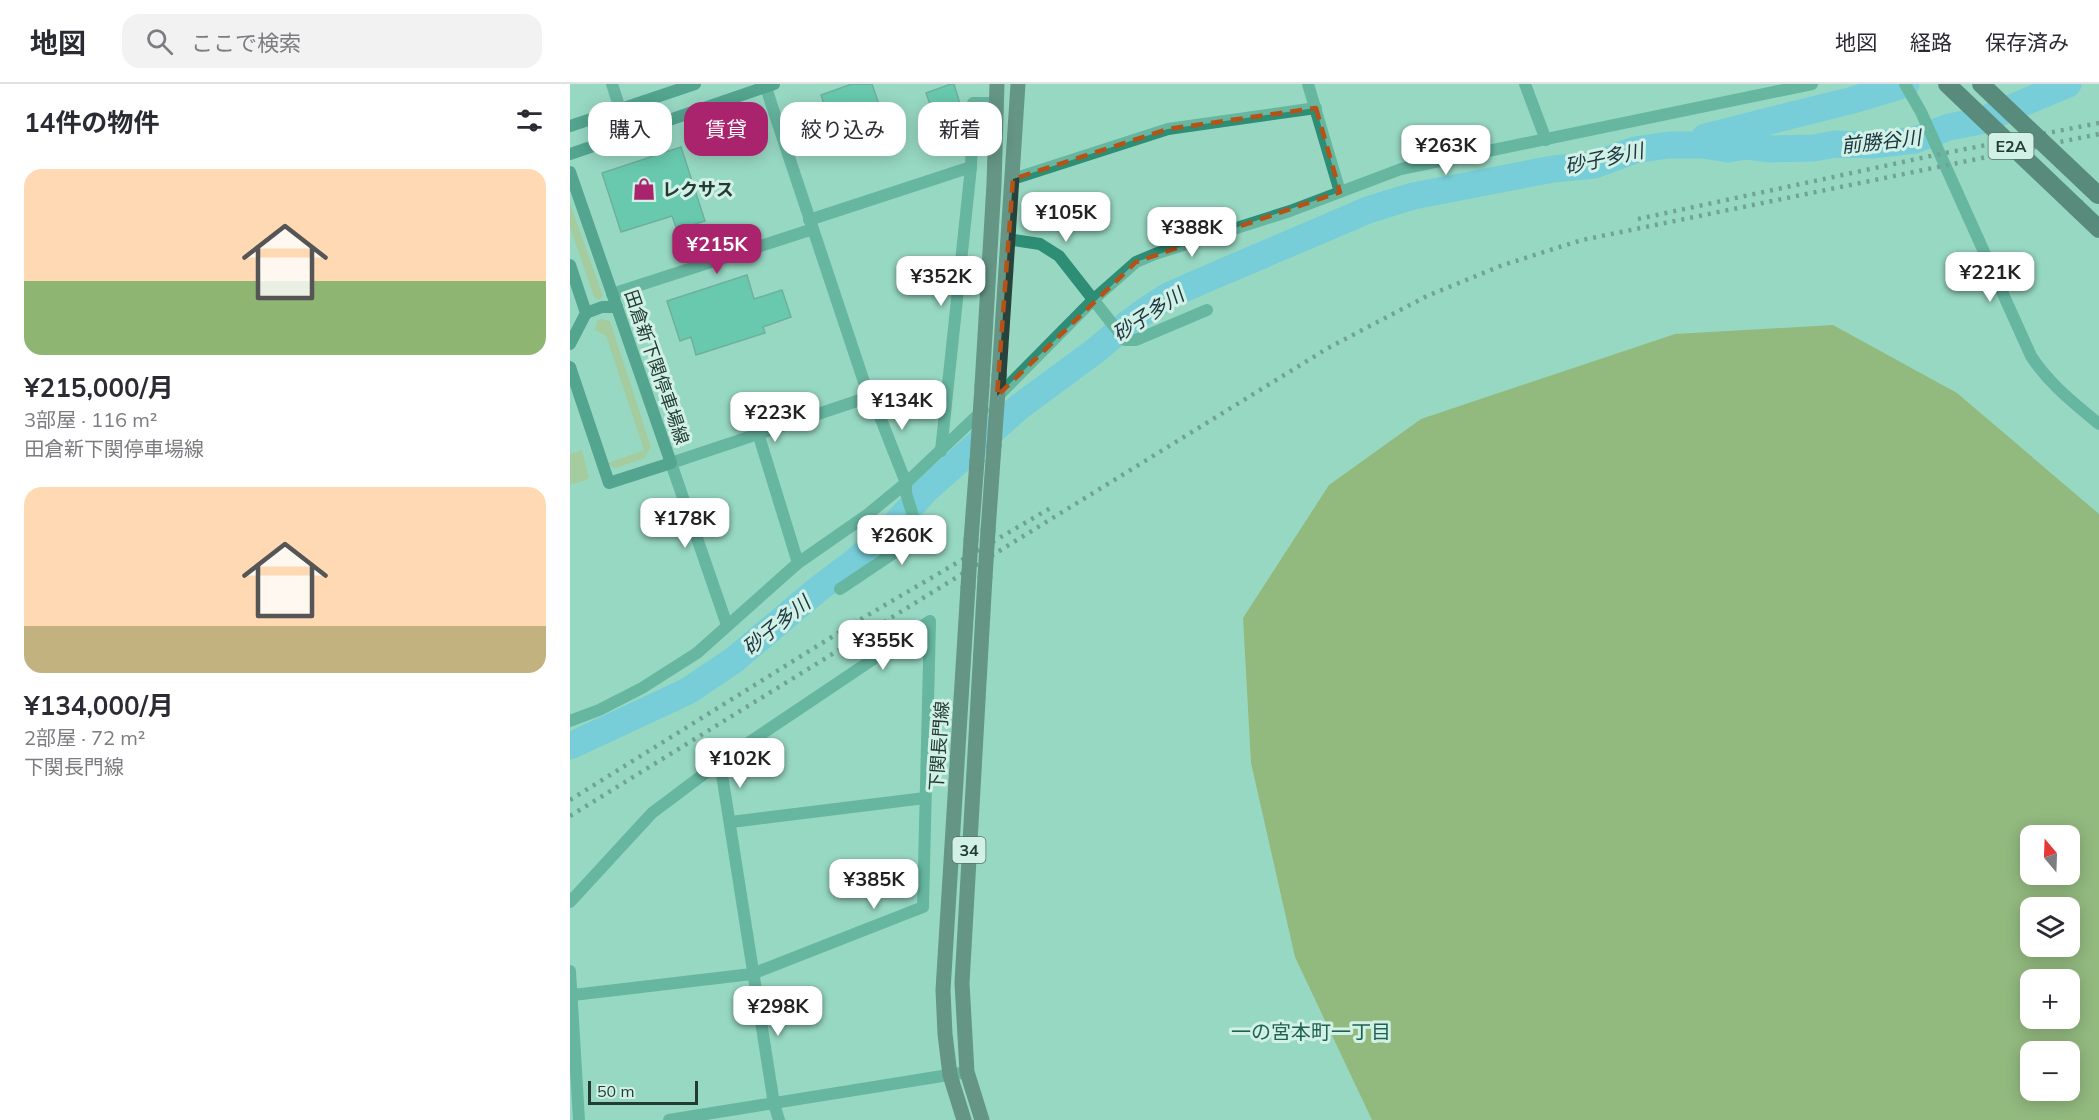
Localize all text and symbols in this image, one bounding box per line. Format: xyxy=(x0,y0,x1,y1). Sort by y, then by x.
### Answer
search box xyxy=(122,14,542,68)
text: 地図 xyxy=(30,25,86,60)
icon: search xyxy=(143,25,176,58)
text: ここで検索 xyxy=(191,29,301,57)
text: 地図 xyxy=(1835,29,1877,55)
text: 経路 xyxy=(1910,29,1952,55)
text: 保存済み xyxy=(1985,29,2069,55)
chip: 購入 xyxy=(588,102,672,156)
chip: 賃貸 xyxy=(684,102,768,156)
chip: 絞り込み xyxy=(780,102,906,156)
chip: 新着 xyxy=(918,102,1002,156)
icon: filters xyxy=(513,104,546,137)
text: 14件の物件 xyxy=(24,106,159,139)
water label: 前勝谷川 xyxy=(1840,124,1924,158)
pin: ¥263K xyxy=(1404,125,1488,176)
text: ¥263K xyxy=(1415,132,1477,157)
road number: E2A xyxy=(1988,133,2034,159)
water label: 砂子多川 xyxy=(1562,137,1648,179)
shop icon: レクサス xyxy=(631,176,657,202)
place label: レクサス xyxy=(662,178,734,201)
pin: ¥105K xyxy=(1024,192,1108,243)
text: ¥105K xyxy=(1035,199,1097,224)
pin: ¥388K xyxy=(1150,207,1234,258)
icon: home xyxy=(231,208,339,316)
text: ¥388K xyxy=(1161,214,1223,239)
pin: ¥215K xyxy=(675,224,759,275)
text: ¥215K xyxy=(686,231,748,256)
pin: ¥221K xyxy=(1948,252,2032,303)
pin: ¥352K xyxy=(899,256,983,307)
text: ¥221K xyxy=(1959,259,2021,284)
text: ¥352K xyxy=(910,263,972,288)
water label: 砂子多川 xyxy=(1108,281,1190,346)
street label: 田倉新下関停車場線 xyxy=(620,287,694,447)
text: ¥215,000/月 xyxy=(24,371,174,404)
pin: ¥134K xyxy=(860,380,944,431)
text: ¥134K xyxy=(871,387,933,412)
pin: ¥223K xyxy=(733,392,817,443)
text: ¥223K xyxy=(744,399,806,424)
text: 3部屋 · 116 m² xyxy=(24,407,157,432)
text: 田倉新下関停車場線 xyxy=(24,436,204,461)
pin: ¥178K xyxy=(643,498,727,549)
text: ¥178K xyxy=(654,505,716,530)
pin: ¥260K xyxy=(860,515,944,566)
text: ¥260K xyxy=(871,522,933,547)
icon: home xyxy=(231,526,339,634)
water label: 砂子多川 xyxy=(737,589,817,660)
pin: ¥355K xyxy=(841,620,925,671)
text: ¥355K xyxy=(852,627,914,652)
text: ¥134,000/月 xyxy=(24,689,174,722)
street label: 下関長門線 xyxy=(924,700,954,792)
text: 2部屋 · 72 m² xyxy=(24,725,145,750)
pin: ¥102K xyxy=(698,738,782,789)
text: ¥102K xyxy=(709,745,771,770)
text: 下関長門線 xyxy=(24,754,124,779)
north arrow xyxy=(2020,825,2080,885)
map controls xyxy=(2020,825,2080,1101)
road number: 34 xyxy=(952,837,986,863)
pin: ¥385K xyxy=(832,859,916,910)
text: ¥385K xyxy=(843,866,905,891)
button: layers xyxy=(2020,897,2080,957)
button: + xyxy=(2020,969,2080,1029)
pin: ¥298K xyxy=(736,986,820,1037)
text: ¥298K xyxy=(747,993,809,1018)
district label: 一の宮本町一丁目 xyxy=(1231,1019,1391,1044)
button: − xyxy=(2020,1041,2080,1101)
scale bar xyxy=(588,1078,698,1106)
text: 50 m xyxy=(597,1081,634,1101)

